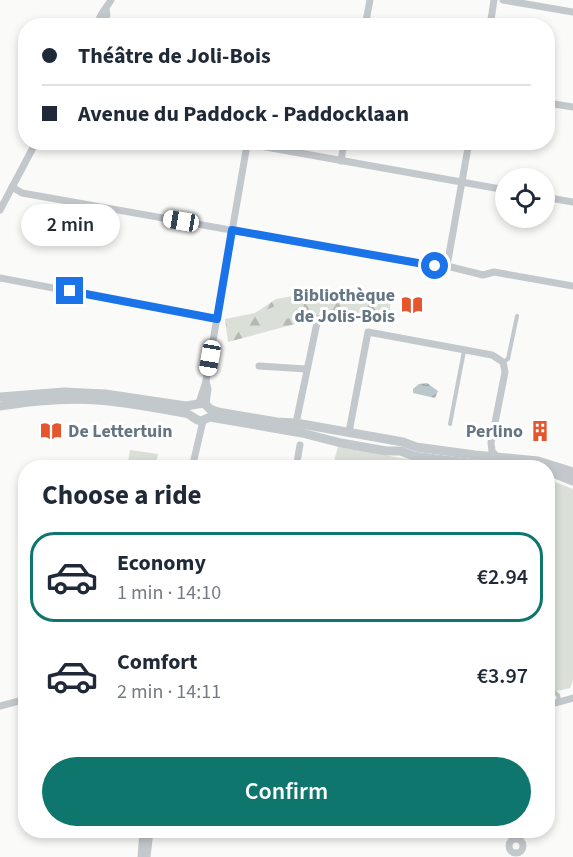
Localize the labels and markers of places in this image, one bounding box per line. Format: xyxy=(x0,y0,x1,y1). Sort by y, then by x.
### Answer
place label: Bibliothèque de Jolis-Bois xyxy=(293,283,395,329)
library icon: Bibliothèque de Jolis-Bois xyxy=(400,293,424,317)
library icon: De Lettertuin xyxy=(39,419,63,443)
place label: De Lettertuin xyxy=(68,419,173,444)
place label: Perlino xyxy=(466,419,523,444)
building icon: Perlino xyxy=(528,419,552,443)

